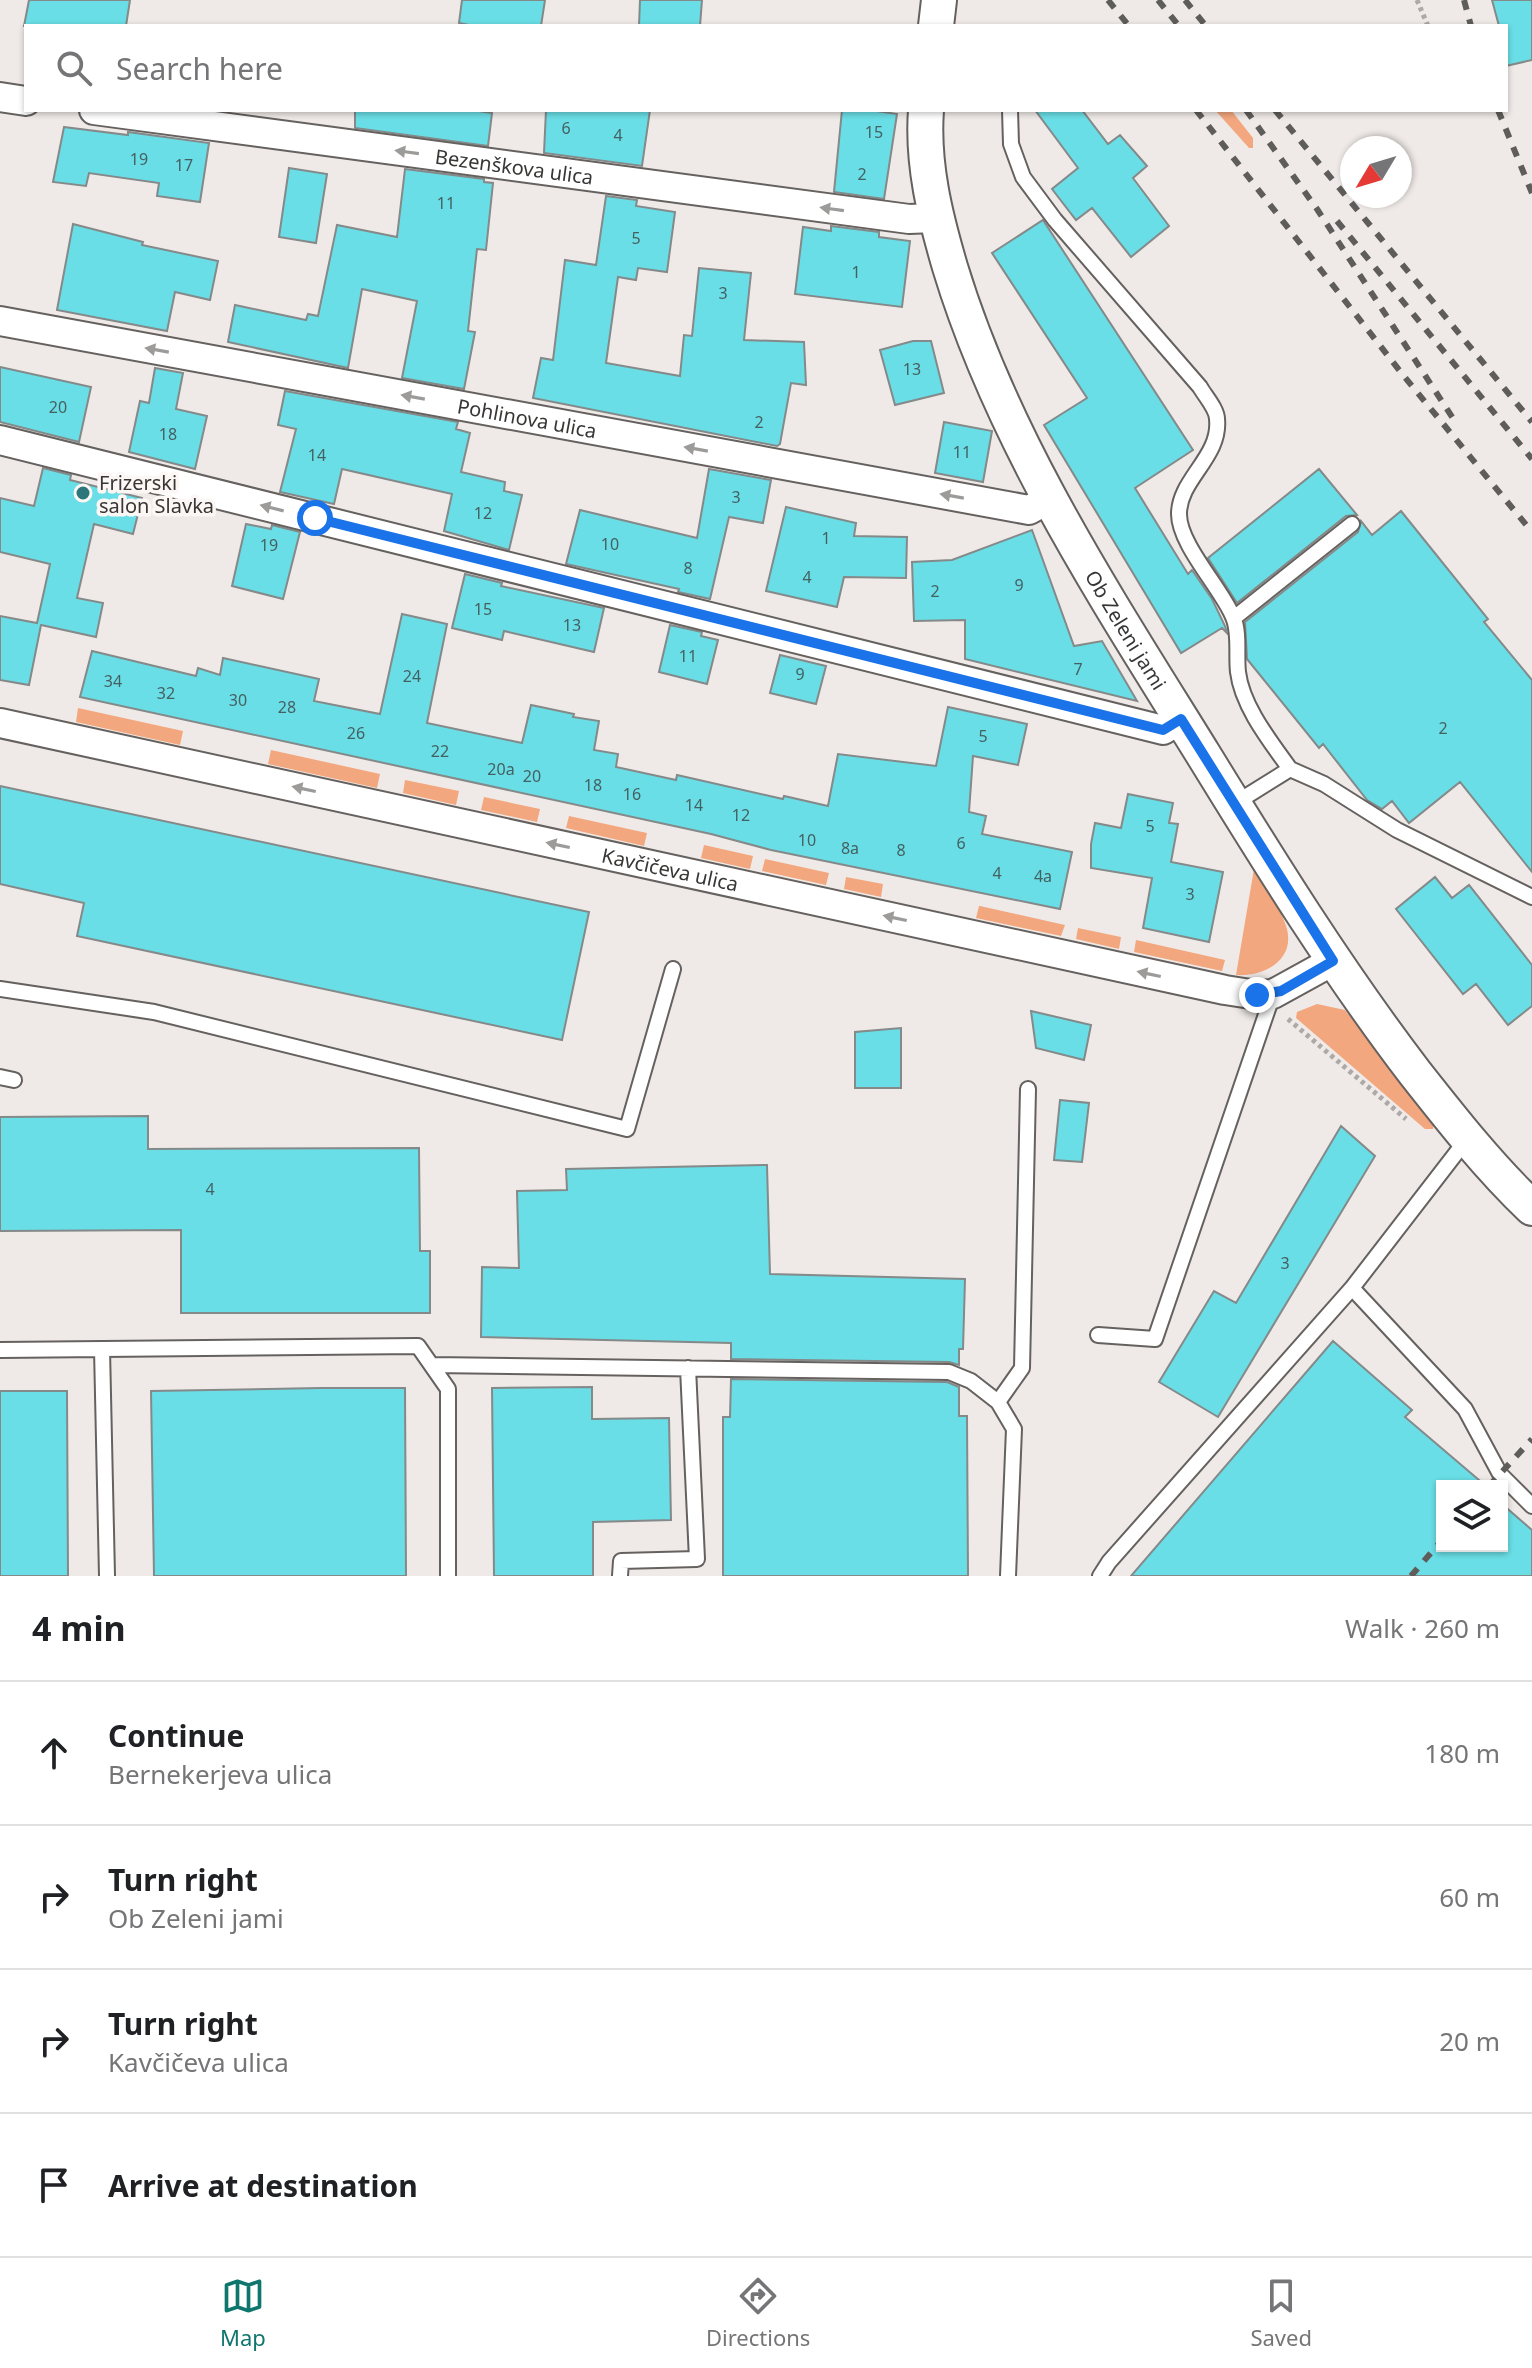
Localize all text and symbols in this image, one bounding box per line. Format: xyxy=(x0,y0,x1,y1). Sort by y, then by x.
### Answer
search box xyxy=(24,24,1508,112)
icon: search xyxy=(52,46,96,90)
text: Search here xyxy=(116,48,283,89)
house number: 6 xyxy=(561,117,571,139)
house number: 15 xyxy=(865,121,883,143)
house number: 4 xyxy=(613,124,623,146)
north arrow xyxy=(1340,136,1412,208)
street label: Bezenškova ulica xyxy=(434,142,595,190)
one-way arrow xyxy=(394,145,419,158)
house number: 19 xyxy=(130,148,148,170)
house number: 17 xyxy=(175,154,193,176)
house number: 2 xyxy=(857,163,867,185)
house number: 11 xyxy=(437,192,455,214)
one-way arrow xyxy=(819,202,844,215)
house number: 5 xyxy=(631,227,641,249)
house number: 1 xyxy=(851,261,861,283)
house number: 3 xyxy=(718,282,728,304)
one-way arrow xyxy=(145,343,170,355)
house number: 13 xyxy=(903,358,921,380)
one-way arrow xyxy=(400,390,425,402)
street label: Pohlinova ulica xyxy=(455,392,599,444)
house number: 20 xyxy=(49,396,67,418)
house number: 2 xyxy=(754,411,764,433)
house number: 18 xyxy=(159,423,177,445)
house number: 11 xyxy=(953,441,971,463)
one-way arrow xyxy=(684,442,709,454)
house number: 14 xyxy=(308,444,326,466)
place label: Frizerski salon Slavka xyxy=(99,469,214,519)
marker: Frizerski salon Slavka xyxy=(74,484,92,502)
house number: 3 xyxy=(731,486,741,508)
one-way arrow xyxy=(939,489,964,501)
route start xyxy=(297,500,333,536)
one-way arrow xyxy=(260,501,285,513)
house number: 12 xyxy=(474,502,492,524)
house number: 1 xyxy=(821,527,831,549)
house number: 10 xyxy=(601,533,619,555)
house number: 19 xyxy=(260,534,278,556)
house number: 8 xyxy=(683,557,693,579)
street label: Ob Zeleni jami xyxy=(1079,565,1173,695)
house number: 4 xyxy=(802,566,812,588)
house number: 9 xyxy=(1014,574,1024,596)
house number: 2 xyxy=(930,580,940,602)
house number: 15 xyxy=(474,598,492,620)
house number: 13 xyxy=(563,614,581,636)
house number: 11 xyxy=(679,645,697,667)
house number: 7 xyxy=(1073,658,1083,680)
house number: 9 xyxy=(795,663,805,685)
house number: 24 xyxy=(403,665,421,687)
house number: 34 xyxy=(104,670,122,692)
house number: 32 xyxy=(157,682,175,704)
house number: 30 xyxy=(229,689,247,711)
house number: 28 xyxy=(278,696,296,718)
house number: 2 xyxy=(1438,717,1448,739)
house number: 26 xyxy=(347,722,365,744)
house number: 5 xyxy=(978,725,988,747)
house number: 22 xyxy=(431,740,449,762)
house number: 20a xyxy=(487,758,515,780)
house number: 20 xyxy=(523,765,541,787)
house number: 18 xyxy=(584,774,602,796)
one-way arrow xyxy=(292,783,317,795)
house number: 16 xyxy=(623,783,641,805)
house number: 14 xyxy=(685,794,703,816)
house number: 12 xyxy=(732,804,750,826)
house number: 5 xyxy=(1145,815,1155,837)
house number: 10 xyxy=(798,829,816,851)
house number: 6 xyxy=(956,832,966,854)
house number: 8a xyxy=(841,837,859,859)
one-way arrow xyxy=(546,838,571,851)
house number: 8 xyxy=(896,839,906,861)
street label: Kavčičeva ulica xyxy=(599,841,741,897)
house number: 4 xyxy=(992,862,1002,884)
house number: 4a xyxy=(1034,865,1052,887)
house number: 3 xyxy=(1185,883,1195,905)
one-way arrow xyxy=(882,911,907,924)
one-way arrow xyxy=(1136,967,1161,980)
route end xyxy=(1239,977,1275,1013)
house number: 4 xyxy=(205,1178,215,1200)
house number: 3 xyxy=(1280,1252,1290,1274)
map controls xyxy=(1436,1480,1508,1552)
button: layers xyxy=(1436,1480,1508,1552)
text: 4 min xyxy=(32,1605,126,1651)
text: Walk · 260 m xyxy=(1345,1610,1500,1646)
text: Continue xyxy=(108,1715,244,1756)
icon: ahead xyxy=(32,1731,76,1775)
text: 180 m xyxy=(1424,1735,1500,1771)
text: Bernekerjeva ulica xyxy=(108,1756,332,1792)
text: Turn right xyxy=(108,1859,258,1900)
icon: right xyxy=(32,1875,76,1919)
text: 60 m xyxy=(1439,1879,1500,1915)
text: Ob Zeleni jami xyxy=(108,1900,284,1936)
text: Turn right xyxy=(108,2003,258,2044)
icon: right xyxy=(32,2019,76,2063)
text: 20 m xyxy=(1439,2023,1500,2059)
text: Kavčičeva ulica xyxy=(108,2044,289,2080)
icon: arrive xyxy=(32,2163,76,2207)
text: Arrive at destination xyxy=(108,2165,418,2206)
tab: Map xyxy=(220,2274,266,2352)
tab: Directions xyxy=(706,2274,810,2352)
tab: Saved xyxy=(1250,2274,1312,2352)

